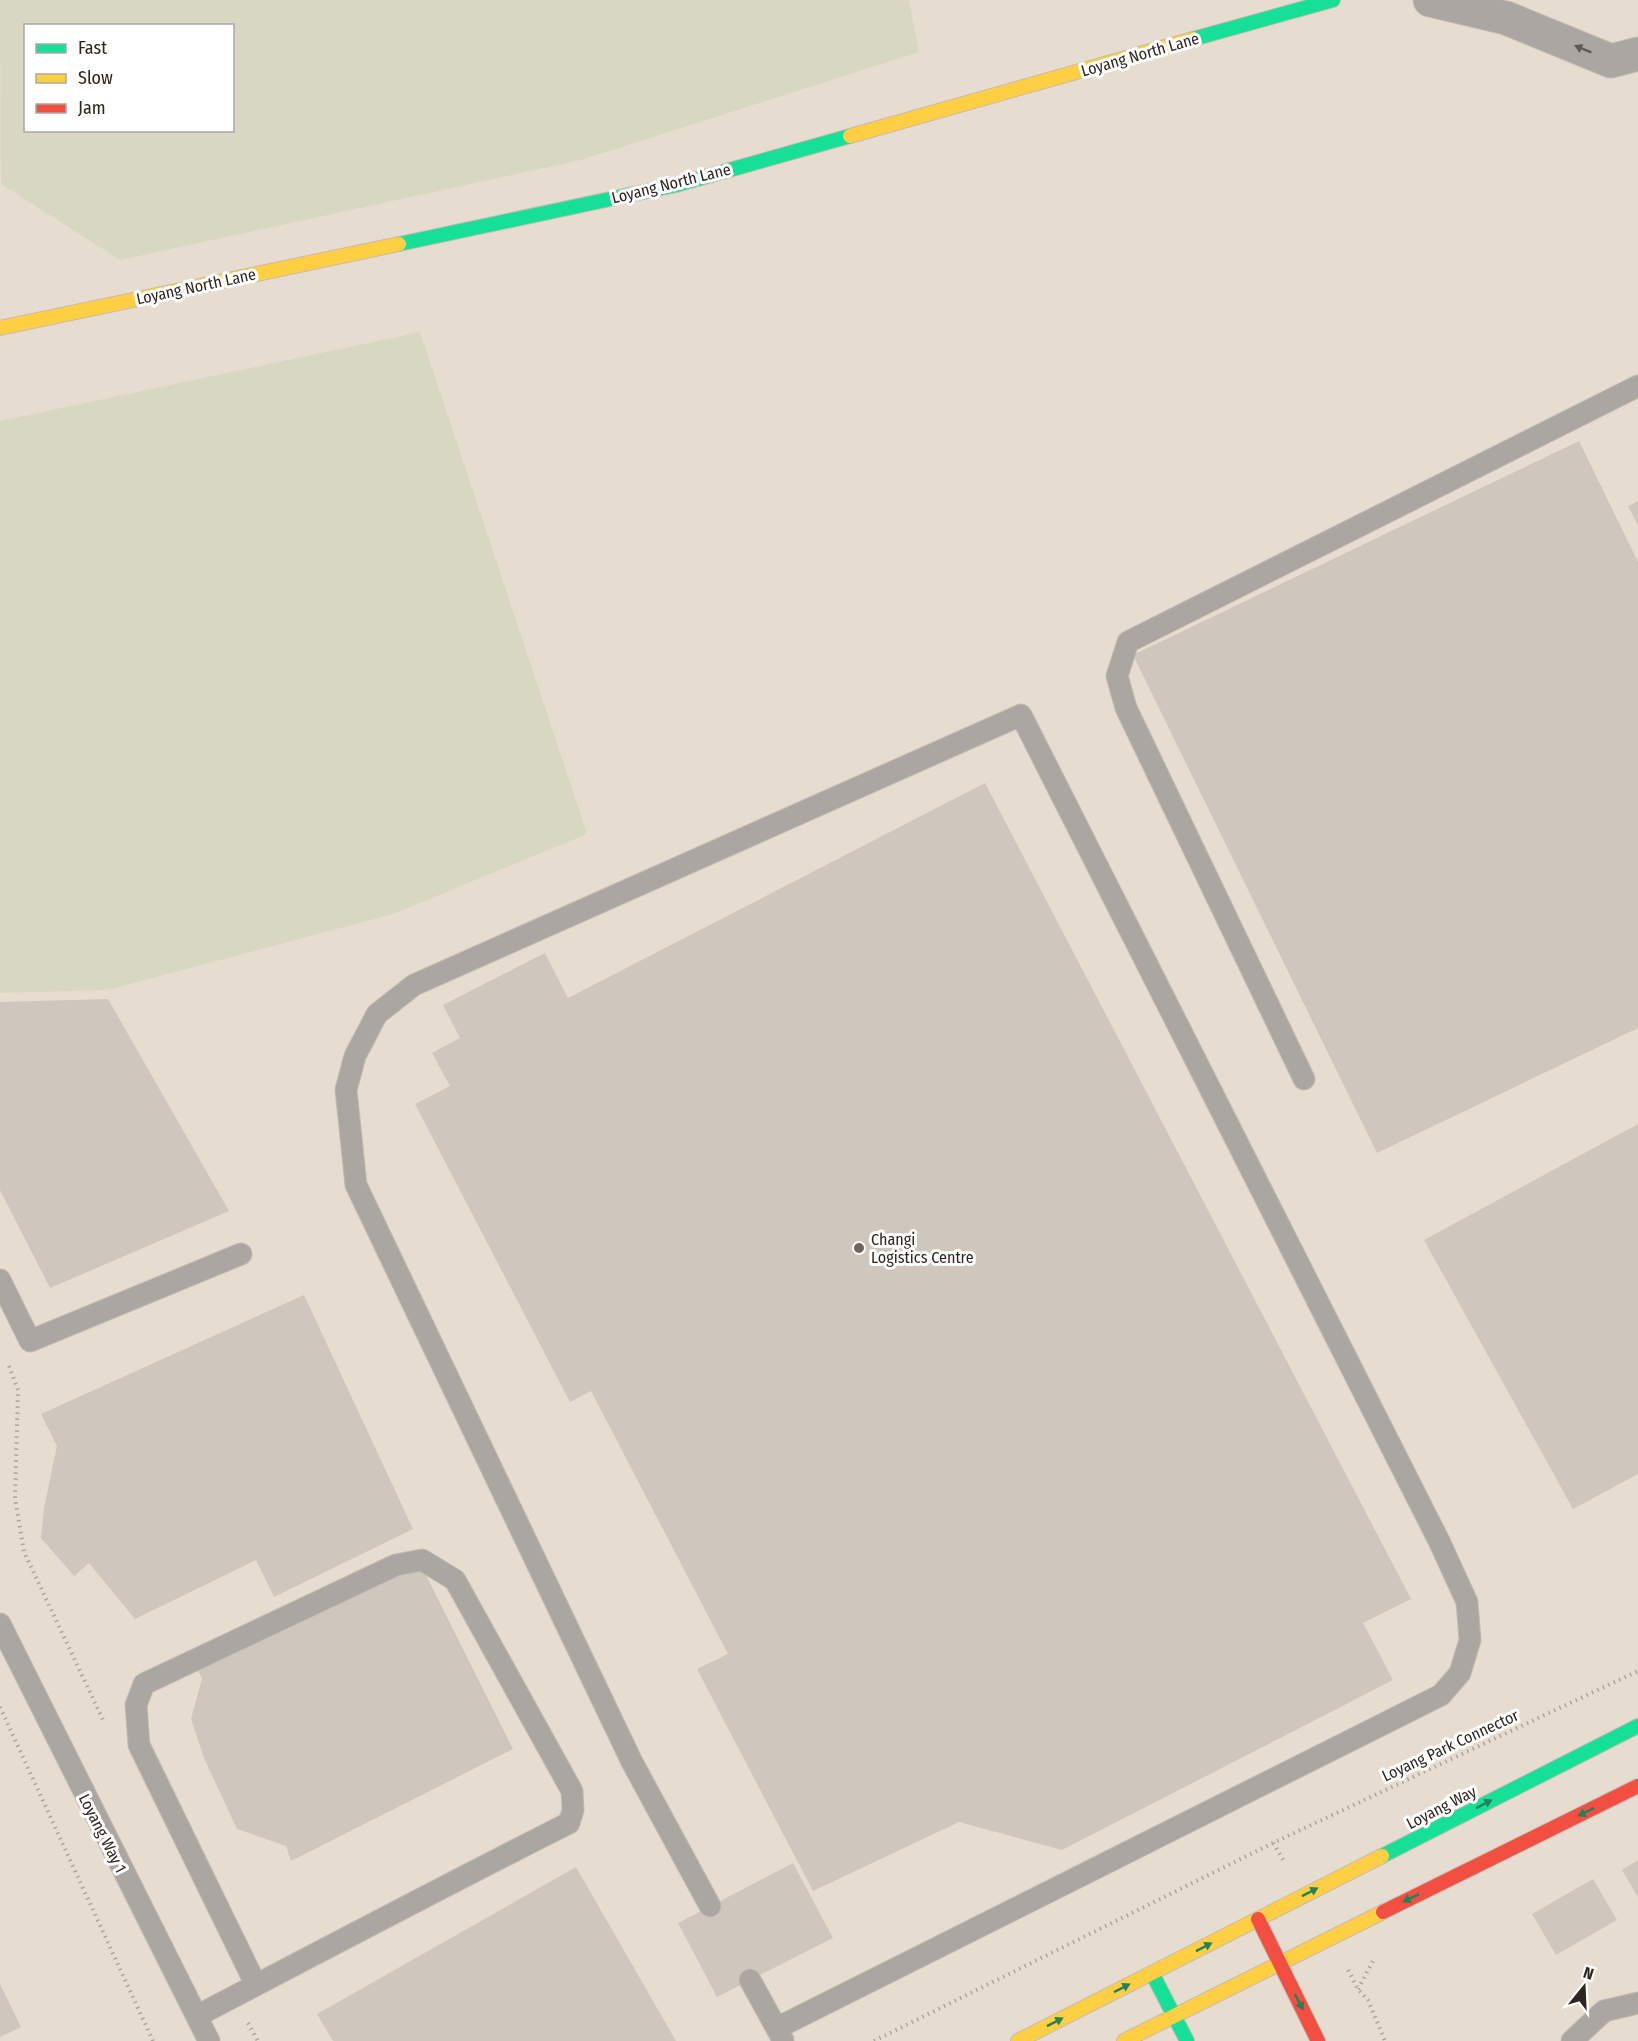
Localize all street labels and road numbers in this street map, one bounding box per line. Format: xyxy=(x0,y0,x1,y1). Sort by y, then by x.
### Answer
street label: Loyang North Lane xyxy=(1079,29,1201,80)
street label: Loyang North Lane xyxy=(610,160,733,207)
street label: Loyang North Lane xyxy=(135,265,258,308)
street label: Loyang Park Connector xyxy=(1379,1705,1522,1785)
street label: Loyang Way xyxy=(1403,1781,1480,1833)
street label: Loyang Way 1 xyxy=(75,1791,130,1876)

